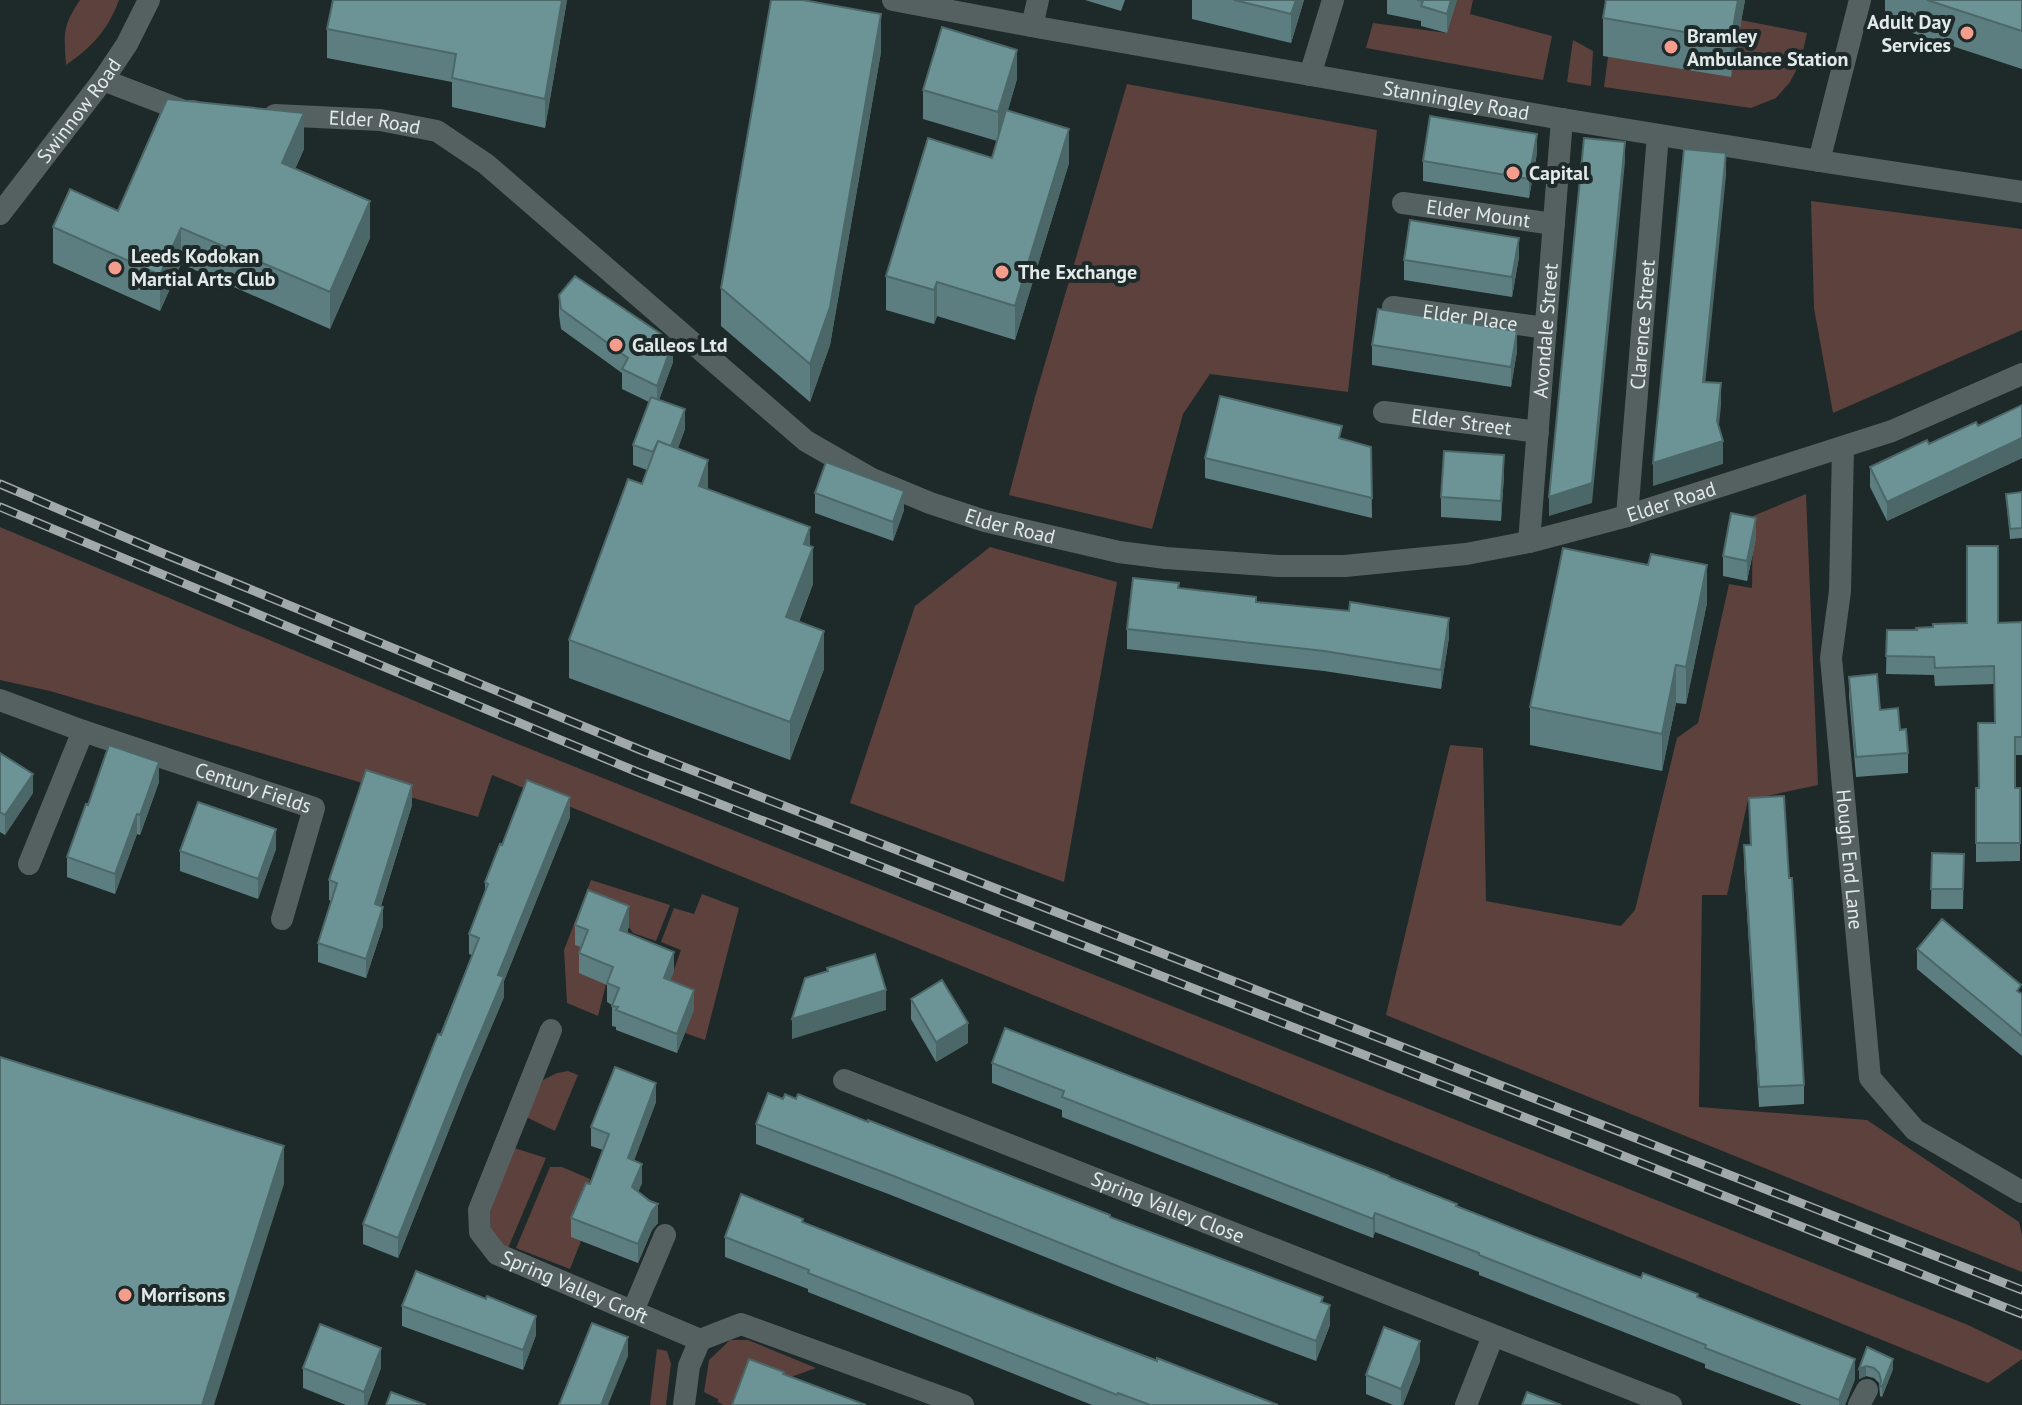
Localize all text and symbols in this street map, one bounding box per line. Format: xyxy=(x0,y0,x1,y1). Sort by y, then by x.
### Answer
place label: Adult Day Services xyxy=(1867,9,1951,58)
place label: Bramley Ambulance Station xyxy=(1687,23,1848,72)
marker: Adult Day Services xyxy=(1958,24,1976,42)
marker: Bramley Ambulance Station xyxy=(1662,38,1680,56)
street label: Swinnow Road xyxy=(31,53,127,168)
street label: Stanningley Road xyxy=(1381,75,1531,126)
street label: Elder Road xyxy=(328,105,423,141)
place label: Capital xyxy=(1529,160,1589,186)
marker: Capital xyxy=(1504,164,1522,182)
street label: Elder Mount xyxy=(1425,193,1532,234)
place label: Leeds Kodokan Martial Arts Club xyxy=(131,243,276,292)
street label: Clarence Street xyxy=(1624,258,1661,391)
marker: Leeds Kodokan Martial Arts Club xyxy=(106,259,124,277)
place label: The Exchange xyxy=(1018,259,1137,285)
street label: Avondale Street xyxy=(1527,262,1564,399)
marker: The Exchange xyxy=(993,263,1011,281)
street label: Elder Place xyxy=(1421,298,1519,337)
place label: Galleos Ltd xyxy=(632,332,728,358)
marker: Galleos Ltd xyxy=(607,336,625,354)
street label: Elder Street xyxy=(1410,403,1513,441)
street label: Elder Road xyxy=(1623,475,1719,528)
street label: Elder Road xyxy=(962,502,1058,550)
street label: Century Fields xyxy=(192,756,315,819)
street label: Hough End Lane xyxy=(1830,788,1869,931)
street label: Spring Valley Close xyxy=(1088,1165,1248,1249)
street label: Spring Valley Croft xyxy=(497,1244,652,1330)
place label: Morrisons xyxy=(141,1282,226,1308)
marker: Morrisons xyxy=(116,1286,134,1304)

